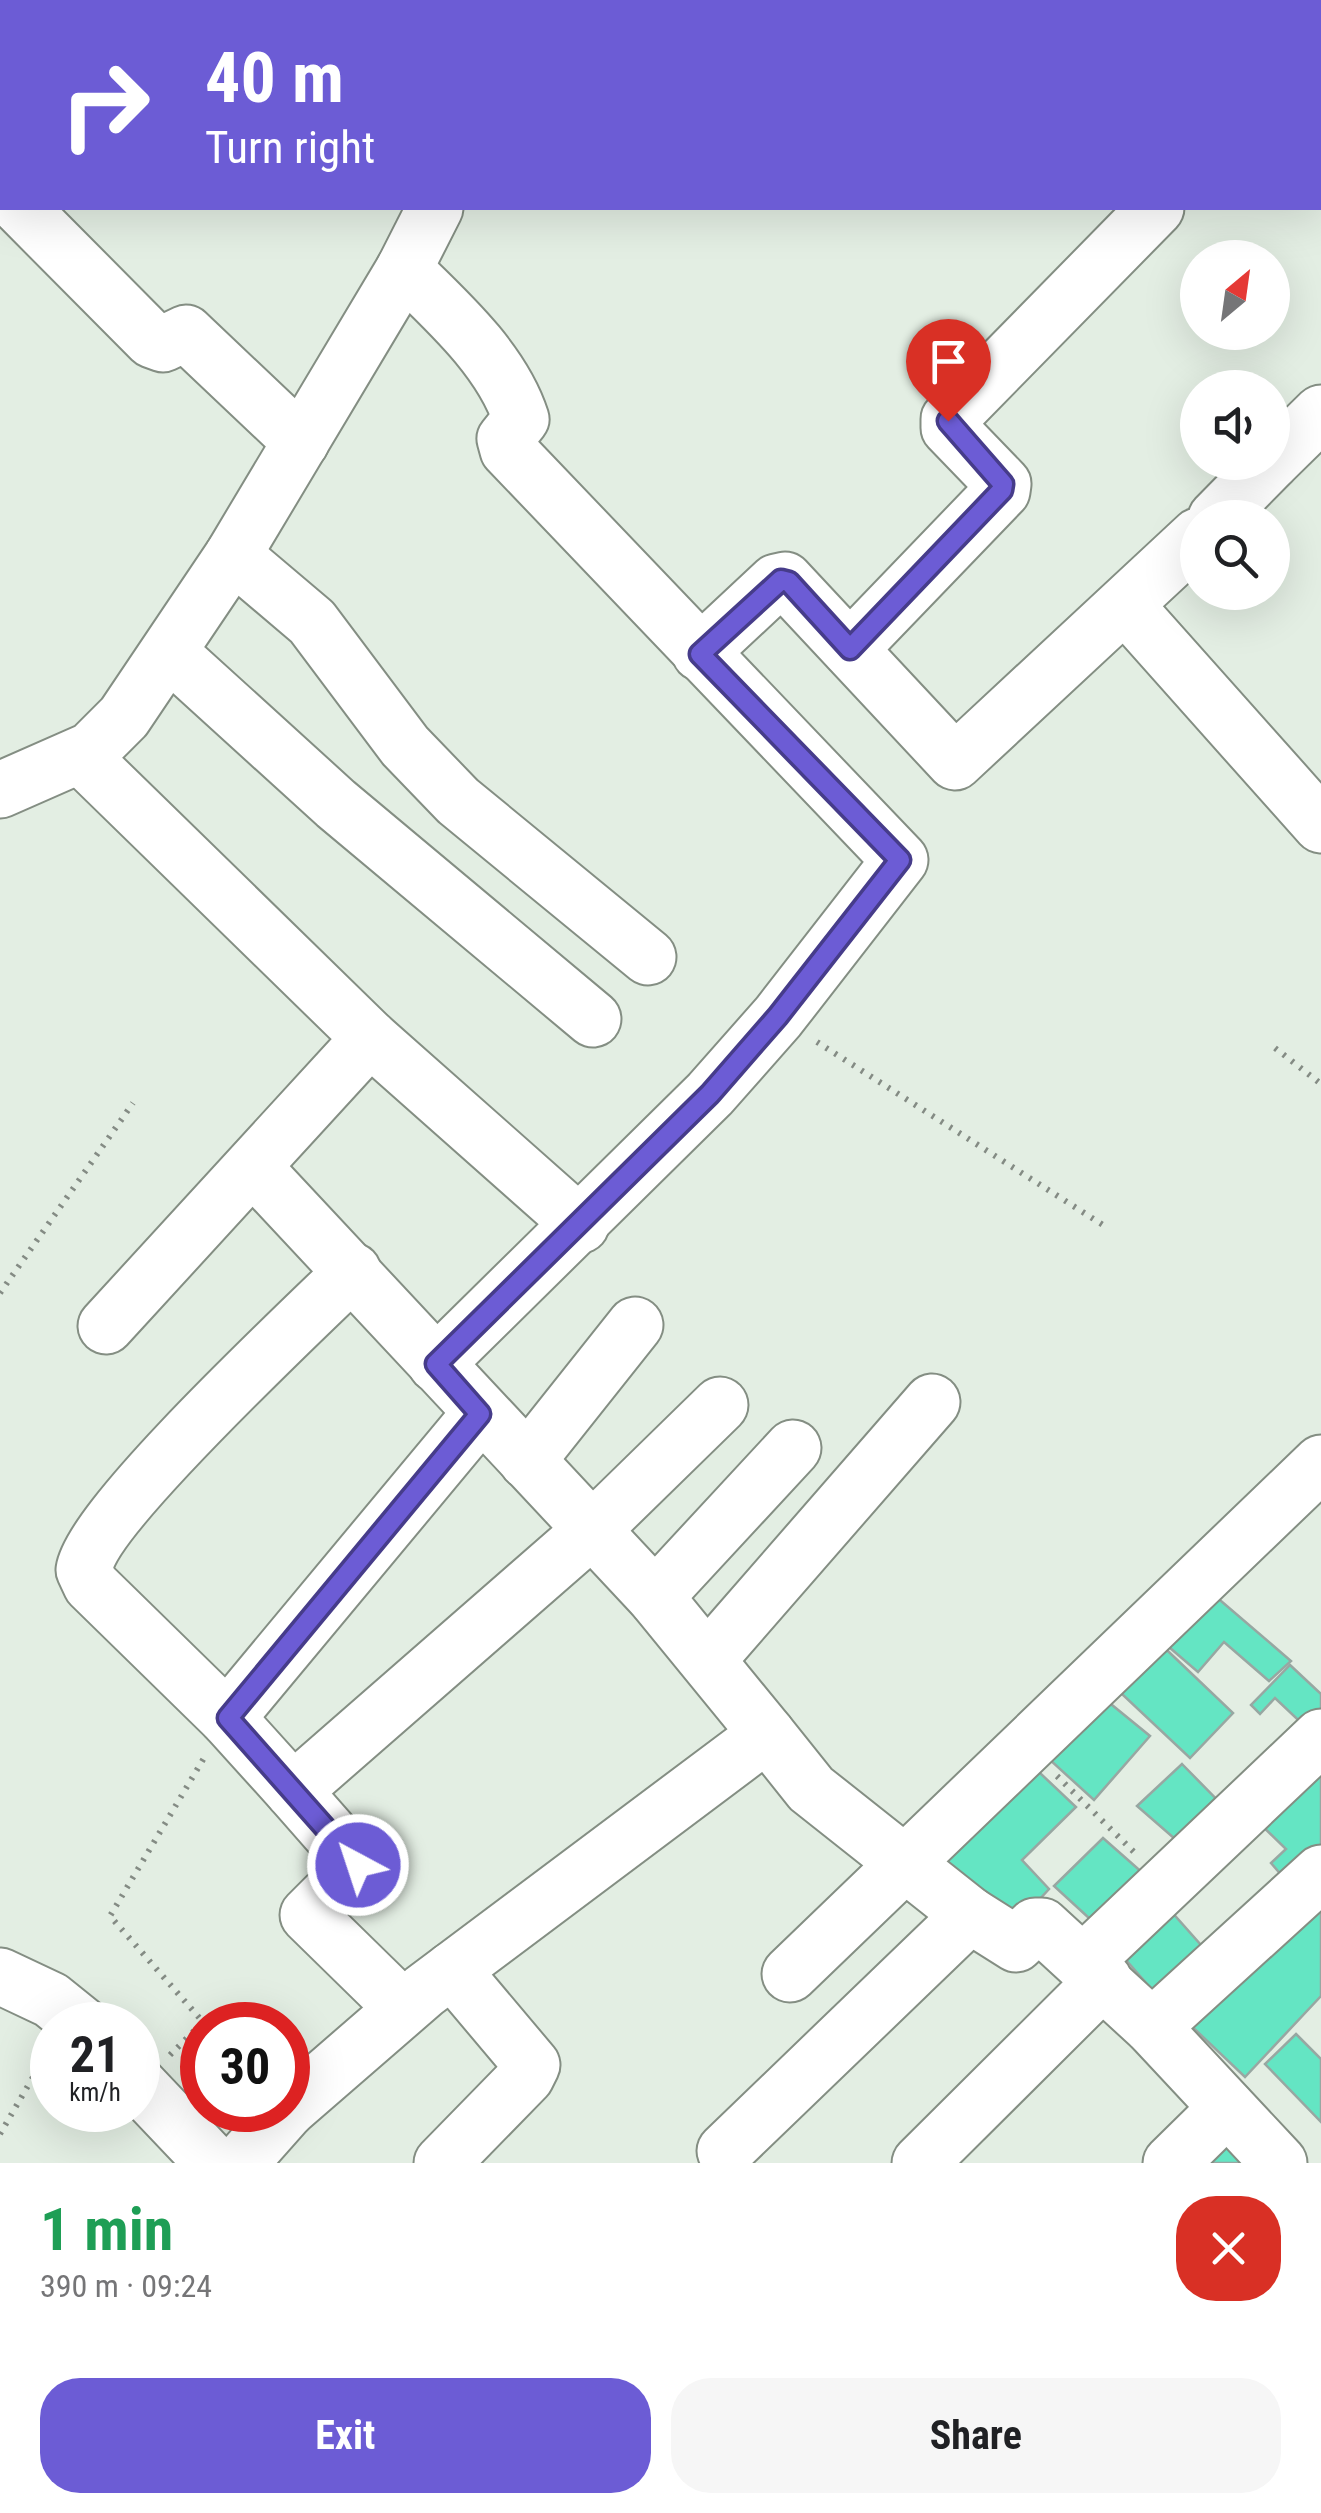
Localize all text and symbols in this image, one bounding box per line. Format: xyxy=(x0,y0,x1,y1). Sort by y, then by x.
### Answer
text: 40 m xyxy=(205,37,344,119)
icon: right xyxy=(40,40,170,170)
text: Turn right xyxy=(205,121,375,174)
north arrow xyxy=(1180,240,1290,350)
map controls xyxy=(1180,240,1290,610)
pin xyxy=(906,319,991,422)
icon: arrive xyxy=(921,334,976,389)
button: sound xyxy=(1180,370,1290,480)
button: search xyxy=(1180,500,1290,610)
position arrow xyxy=(306,1813,410,1917)
speed limit sign: 30 xyxy=(180,2002,310,2132)
text: 21 xyxy=(70,2026,120,2084)
text: km/h xyxy=(69,2078,121,2107)
text: 1 min xyxy=(40,2194,173,2265)
button: close xyxy=(1176,2196,1281,2301)
text: 390 m · 09:24 xyxy=(40,2267,212,2305)
button: Exit xyxy=(40,2378,651,2493)
button: Share xyxy=(671,2378,1281,2493)

